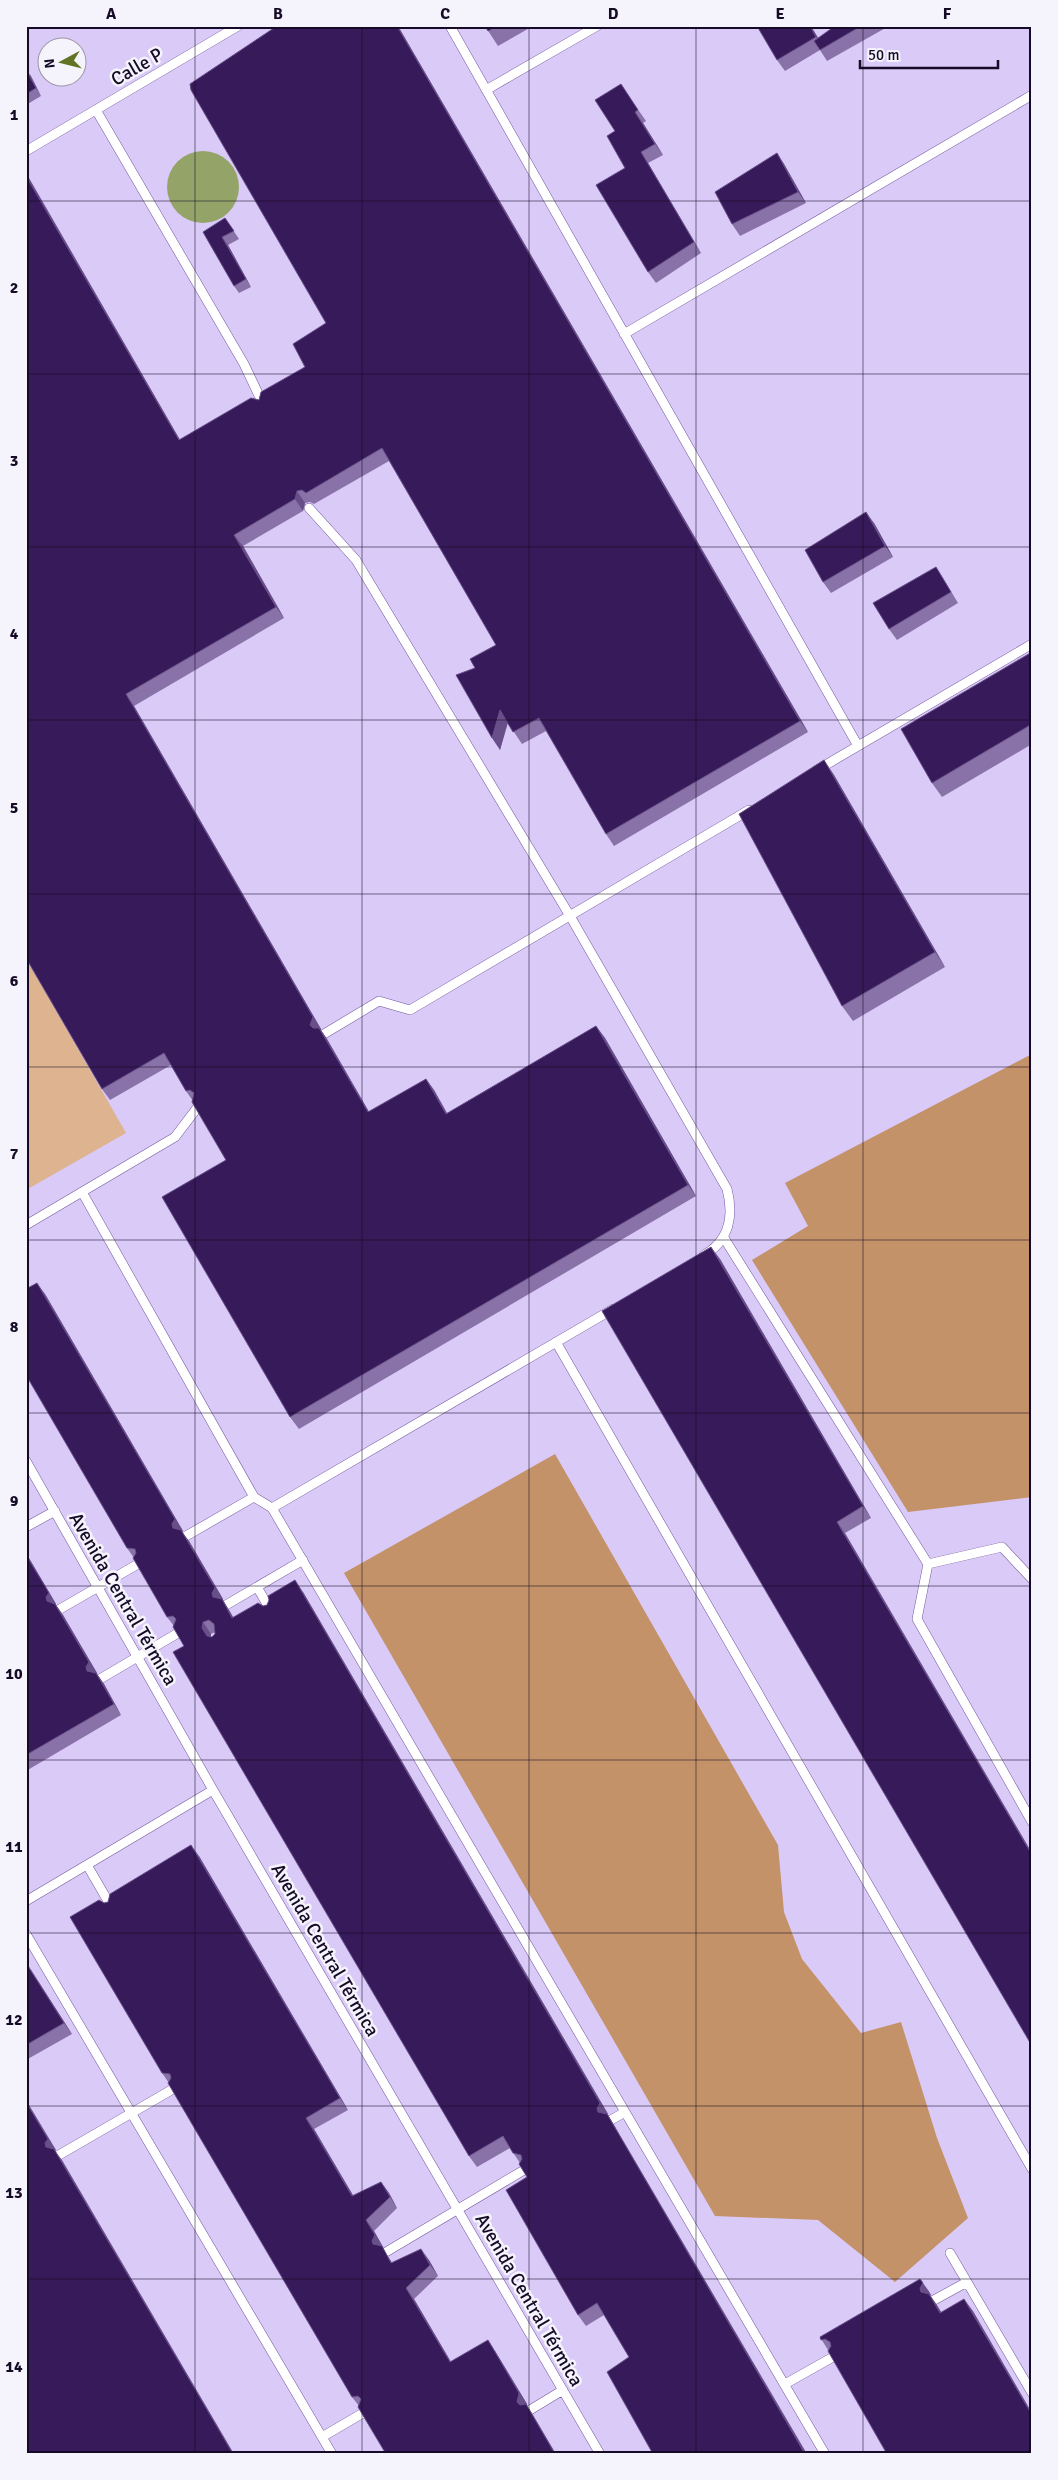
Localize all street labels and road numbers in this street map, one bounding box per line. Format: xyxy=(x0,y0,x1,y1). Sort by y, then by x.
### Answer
street label: Calle P xyxy=(107,42,168,91)
street label: Avenida Central Térmica xyxy=(64,1508,182,1690)
street label: Avenida Central Térmica xyxy=(266,1859,384,2041)
street label: Avenida Central Térmica xyxy=(470,2209,588,2391)

